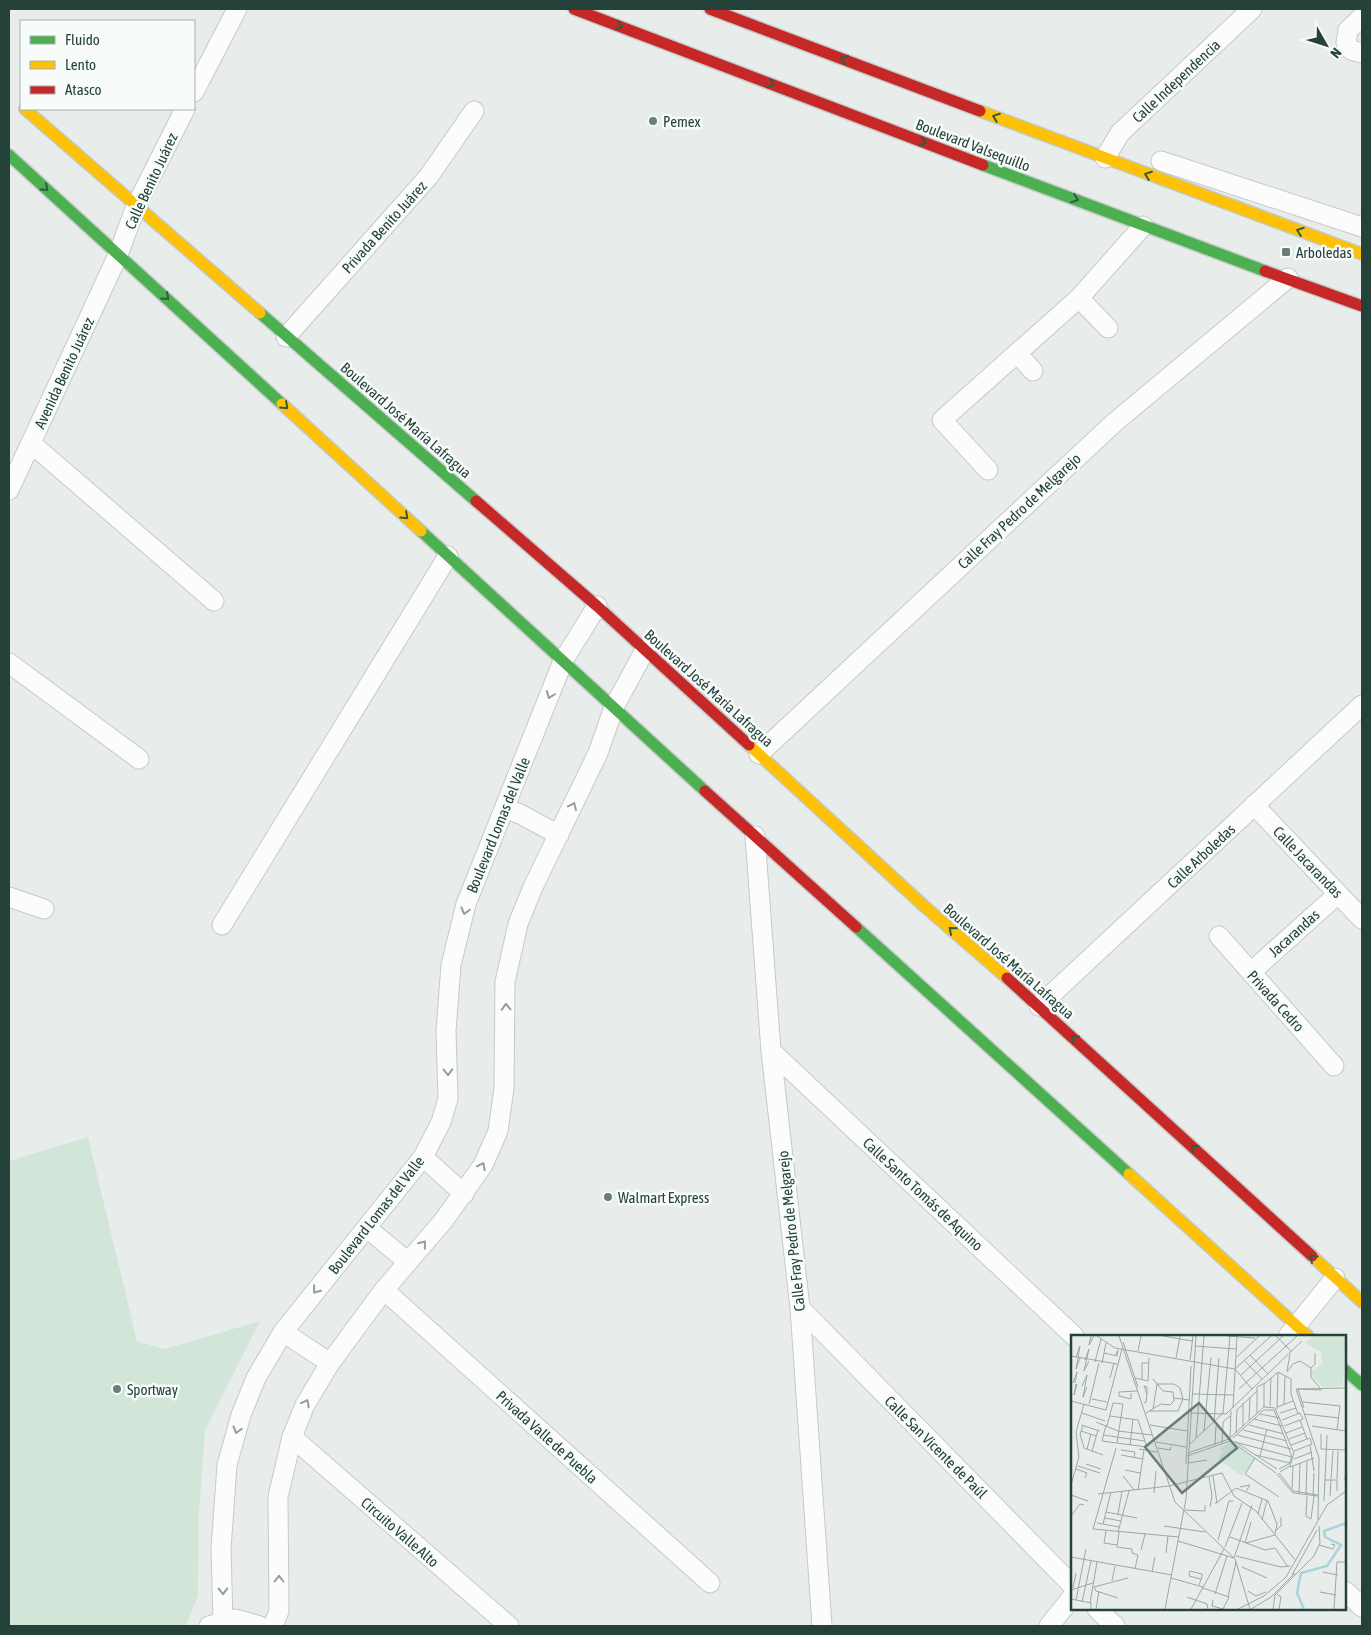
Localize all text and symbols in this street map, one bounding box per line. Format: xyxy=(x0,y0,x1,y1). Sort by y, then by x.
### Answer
legend xyxy=(20,20,195,110)
one-way arrow xyxy=(614,20,623,30)
north arrow xyxy=(1301,20,1351,70)
text: Fluido xyxy=(65,31,100,48)
street label: Calle Independencia xyxy=(1129,36,1223,126)
text: N xyxy=(1327,45,1345,61)
one-way arrow xyxy=(840,55,849,65)
text: Lento xyxy=(65,56,96,73)
one-way arrow xyxy=(766,78,775,88)
text: Atasco xyxy=(65,81,102,98)
place label: Pemex xyxy=(663,113,701,130)
one-way arrow xyxy=(992,113,1001,123)
marker: Pemex xyxy=(647,115,659,127)
street label: Boulevard Valsequillo xyxy=(913,115,1033,175)
street label: Calle Benito Juárez xyxy=(121,130,181,232)
one-way arrow xyxy=(918,135,927,146)
one-way arrow xyxy=(1144,171,1153,181)
street label: Privada Benito Juárez xyxy=(338,177,430,277)
one-way arrow xyxy=(39,182,48,191)
one-way arrow xyxy=(1070,193,1079,204)
one-way arrow xyxy=(1296,227,1305,237)
place label: Arboledas xyxy=(1296,244,1352,261)
marker: Arboledas xyxy=(1280,246,1292,258)
one-way arrow xyxy=(160,291,169,300)
street label: Avenida Benito Juárez xyxy=(31,314,97,431)
street label: Boulevard José María Lafragua xyxy=(337,359,475,481)
one-way arrow xyxy=(280,400,289,409)
street label: Calle Fray Pedro de Melgarejo xyxy=(954,450,1084,572)
one-way arrow xyxy=(400,510,409,519)
street label: Boulevard José María Lafragua xyxy=(641,626,777,750)
one-way arrow xyxy=(545,690,556,699)
street label: Boulevard Lomas del Valle xyxy=(463,754,533,895)
one-way arrow xyxy=(567,802,577,811)
street label: Calle Arboledas xyxy=(1164,820,1238,892)
street label: Calle Jacarandas xyxy=(1270,823,1346,901)
street label: Boulevard José María Lafragua xyxy=(940,900,1078,1022)
street label: Jacarandas xyxy=(1265,906,1323,960)
one-way arrow xyxy=(460,907,470,915)
one-way arrow xyxy=(949,928,958,936)
street label: Privada Cedro xyxy=(1244,967,1308,1035)
one-way arrow xyxy=(501,1003,511,1011)
one-way arrow xyxy=(1070,1035,1079,1044)
one-way arrow xyxy=(442,1068,453,1076)
street label: Calle Santo Tomás de Aquino xyxy=(860,1134,986,1254)
one-way arrow xyxy=(1190,1145,1199,1154)
street label: Calle Fray Pedro de Melgarejo xyxy=(774,1150,808,1312)
street label: Boulevard Lomas del Valle xyxy=(325,1153,427,1277)
one-way arrow xyxy=(476,1162,486,1171)
place label: Walmart Express xyxy=(618,1189,709,1206)
marker: Walmart Express xyxy=(602,1191,614,1203)
one-way arrow xyxy=(417,1241,425,1250)
one-way arrow xyxy=(1310,1254,1319,1263)
one-way arrow xyxy=(313,1284,322,1293)
inset map xyxy=(1071,1335,1346,1610)
place label: Sportway xyxy=(127,1381,178,1398)
marker: Sportway xyxy=(111,1383,123,1395)
street label: Privada Valle de Puebla xyxy=(493,1387,601,1487)
street label: Calle San Vicente de Paúl xyxy=(881,1392,991,1502)
one-way arrow xyxy=(300,1399,310,1408)
one-way arrow xyxy=(232,1425,242,1433)
street label: Circuito Valle Alto xyxy=(358,1494,442,1570)
one-way arrow xyxy=(274,1574,284,1582)
one-way arrow xyxy=(218,1587,228,1595)

